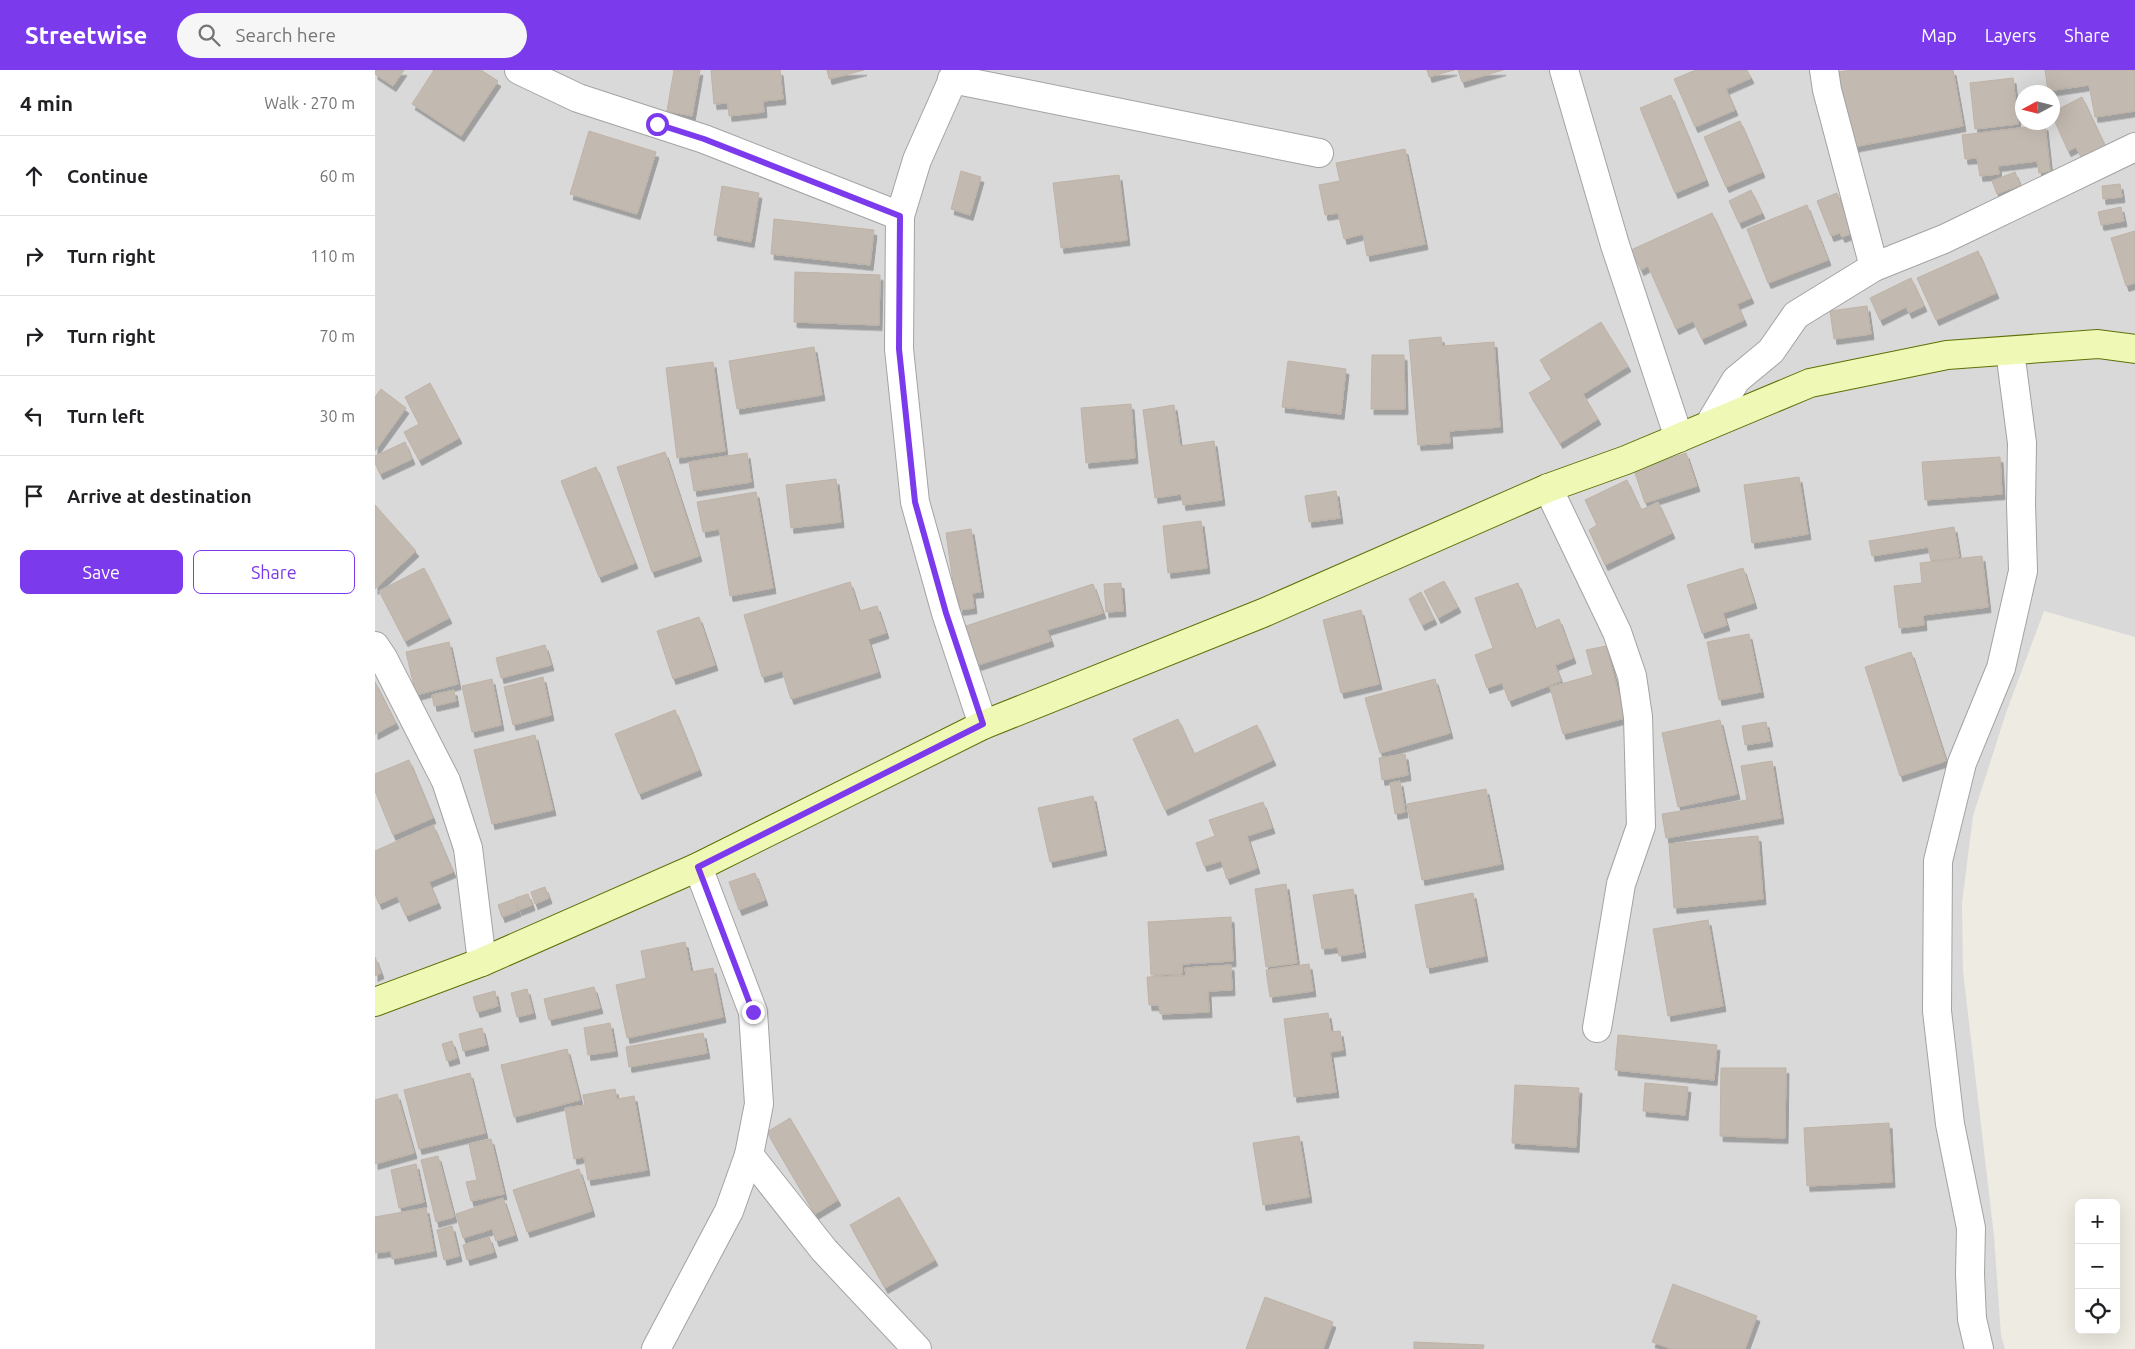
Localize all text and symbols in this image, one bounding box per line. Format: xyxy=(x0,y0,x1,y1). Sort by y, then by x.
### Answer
search box xyxy=(177,13,527,58)
icon: search xyxy=(195,21,223,49)
text: Streetwise xyxy=(25,22,147,49)
text: Search here xyxy=(235,24,336,46)
text: Map xyxy=(1921,25,1957,45)
text: Layers xyxy=(1985,25,2036,45)
text: Share xyxy=(2064,25,2110,45)
north arrow xyxy=(2015,85,2060,130)
text: 4 min xyxy=(20,91,73,115)
text: Walk · 270 m xyxy=(264,94,355,112)
route start xyxy=(646,113,669,136)
icon: ahead xyxy=(20,162,48,190)
text: Continue xyxy=(67,165,148,187)
text: 60 m xyxy=(319,167,355,185)
icon: right xyxy=(20,242,48,270)
text: Turn right xyxy=(67,245,155,267)
text: 110 m xyxy=(310,247,355,265)
icon: right xyxy=(20,322,48,350)
text: Turn right xyxy=(67,325,155,347)
text: 70 m xyxy=(319,327,355,345)
icon: left xyxy=(20,402,48,430)
text: Turn left xyxy=(67,405,145,427)
text: 30 m xyxy=(319,407,355,425)
icon: arrive xyxy=(20,482,48,510)
text: Arrive at destination xyxy=(67,485,252,507)
button: Save xyxy=(20,550,183,594)
button: Share xyxy=(193,550,355,594)
route end xyxy=(742,1001,765,1024)
map controls xyxy=(2075,1199,2120,1334)
button: + xyxy=(2075,1199,2120,1244)
button: − xyxy=(2075,1244,2120,1289)
button: locate xyxy=(2075,1289,2120,1334)

